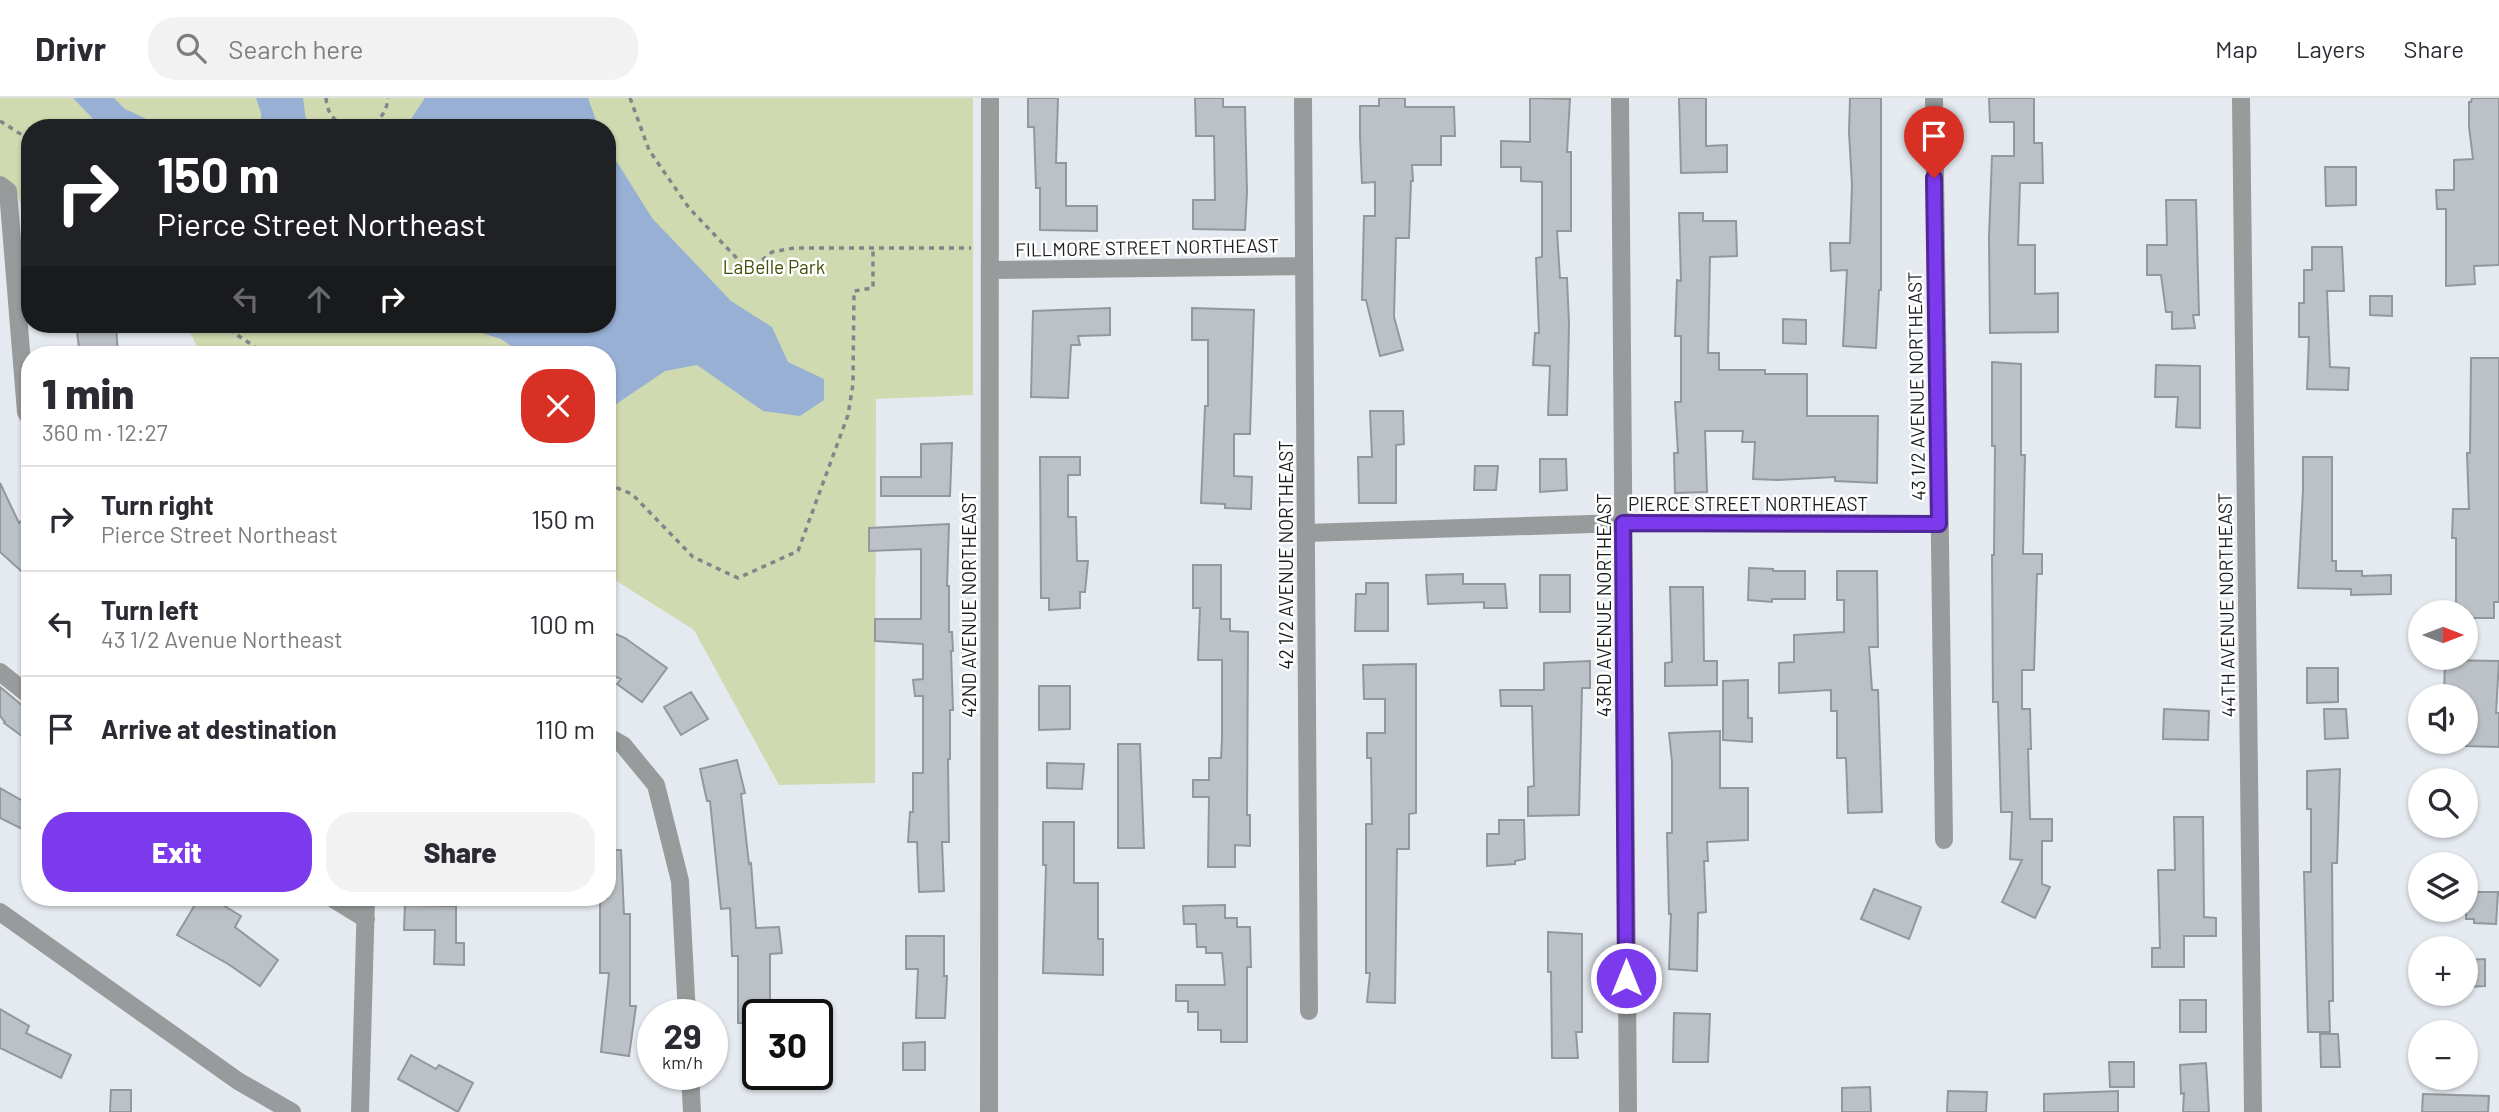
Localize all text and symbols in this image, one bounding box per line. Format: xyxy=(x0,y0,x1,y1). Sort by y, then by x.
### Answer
search box xyxy=(148,17,638,80)
text: Drivr xyxy=(35,28,106,68)
icon: search xyxy=(172,29,210,67)
text: Search here xyxy=(228,33,363,64)
text: Map xyxy=(2215,34,2258,63)
text: Layers xyxy=(2296,34,2365,63)
text: Share xyxy=(2403,34,2464,63)
pin xyxy=(1904,106,1964,178)
icon: arrive xyxy=(1915,117,1953,155)
text: 150 m xyxy=(157,144,279,203)
icon: right xyxy=(42,147,133,238)
text: Pierce Street Northeast xyxy=(157,204,487,242)
street label: FILLMORE STREET NORTHEAST xyxy=(1015,233,1279,261)
park label: LaBelle Park xyxy=(723,255,825,278)
street label: 43 1/2 AVENUE NORTHEAST xyxy=(1903,271,1929,501)
icon: left xyxy=(227,280,265,318)
icon: ahead xyxy=(300,280,338,318)
icon: right xyxy=(373,280,411,318)
text: 1 min xyxy=(42,367,134,417)
button: close xyxy=(521,369,595,443)
text: 360 m · 12:27 xyxy=(42,418,168,446)
street label: 42 1/2 AVENUE NORTHEAST xyxy=(1274,440,1297,670)
text: Turn right xyxy=(101,489,214,520)
street label: 42ND AVENUE NORTHEAST xyxy=(957,492,980,718)
street label: PIERCE STREET NORTHEAST xyxy=(1628,492,1868,515)
street label: 44TH AVENUE NORTHEAST xyxy=(2213,492,2239,718)
street label: 43RD AVENUE NORTHEAST xyxy=(1592,493,1615,717)
icon: right xyxy=(42,500,80,538)
text: 150 m xyxy=(531,503,595,534)
text: Pierce Street Northeast xyxy=(101,520,338,548)
text: Turn left xyxy=(101,594,199,625)
north arrow xyxy=(2408,600,2478,670)
map controls xyxy=(2408,600,2478,1090)
icon: left xyxy=(42,605,80,643)
text: 100 m xyxy=(530,608,595,639)
text: 43 1/2 Avenue Northeast xyxy=(101,625,343,653)
button: sound xyxy=(2408,684,2478,754)
icon: arrive xyxy=(42,710,80,748)
text: Arrive at destination xyxy=(101,713,337,744)
text: 110 m xyxy=(535,713,595,744)
button: search xyxy=(2408,768,2478,838)
button: Exit xyxy=(42,812,312,892)
button: Share xyxy=(326,812,595,892)
button: layers xyxy=(2408,852,2478,922)
button: + xyxy=(2408,936,2478,1006)
position arrow xyxy=(1589,941,1663,1015)
speed limit sign: 30 xyxy=(742,999,833,1090)
text: 29 xyxy=(663,1014,702,1056)
button: − xyxy=(2408,1020,2478,1090)
text: km/h xyxy=(662,1051,703,1073)

